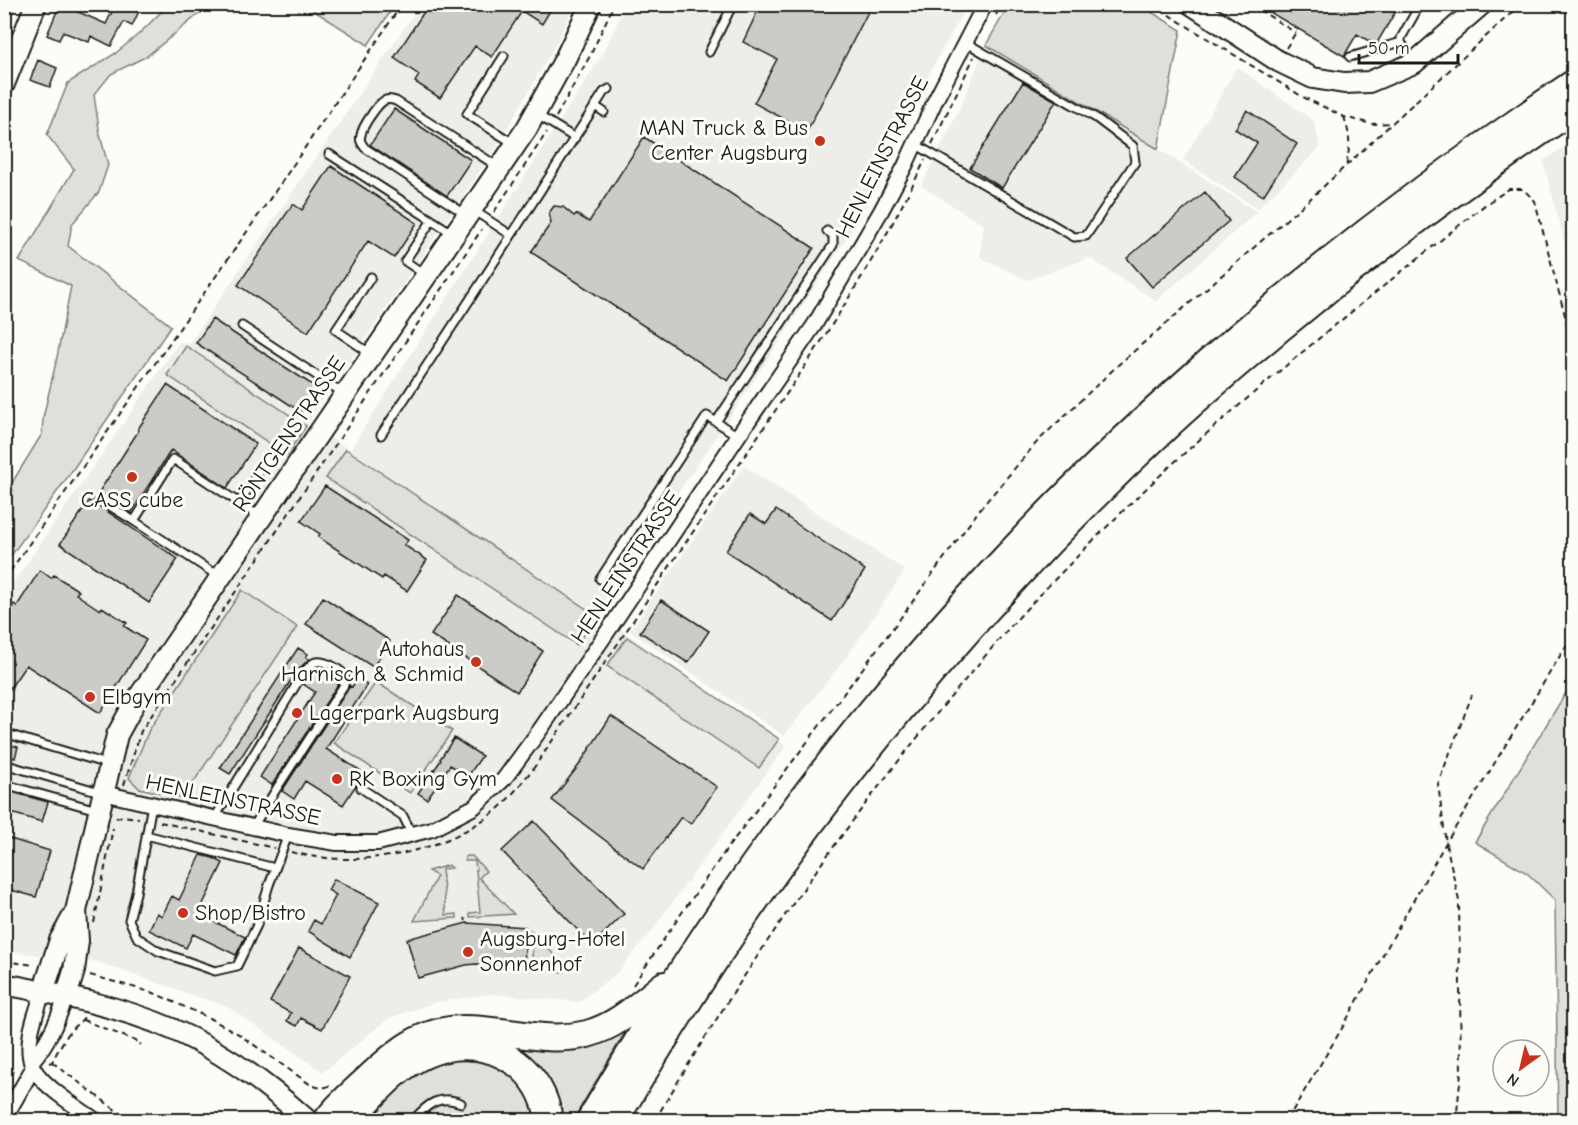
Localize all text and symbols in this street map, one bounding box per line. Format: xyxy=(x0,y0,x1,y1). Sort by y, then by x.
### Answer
scale bar xyxy=(1359,27,1458,65)
text: 50 m xyxy=(1368,38,1410,59)
street label: HENLEINSTRASSE xyxy=(830,72,934,242)
place label: MAN Truck & Bus Center Augsburg xyxy=(639,115,808,166)
marker: MAN Truck & Bus Center Augsburg xyxy=(813,134,827,148)
street label: RÖNTGENSTRASSE xyxy=(227,351,351,517)
marker: CASS cube xyxy=(125,470,139,484)
street label: HENLEINSTRASSE xyxy=(565,486,687,648)
place label: CASS cube xyxy=(81,487,183,513)
place label: Autohaus Harnisch & Schmid xyxy=(281,636,464,687)
marker: Autohaus Harnisch & Schmid xyxy=(469,655,483,669)
place label: Elbgym xyxy=(102,684,172,710)
marker: Elbgym xyxy=(83,690,97,704)
place label: Lagerpark Augsburg xyxy=(309,700,500,726)
marker: Lagerpark Augsburg xyxy=(290,706,304,720)
place label: RK Boxing Gym xyxy=(349,766,497,792)
street label: HENLEINSTRASSE xyxy=(143,769,323,831)
marker: RK Boxing Gym xyxy=(330,772,344,786)
place label: Shop/Bistro xyxy=(195,900,306,926)
marker: Shop/Bistro xyxy=(176,906,190,920)
place label: Augsburg-Hotel Sonnenhof xyxy=(480,926,625,977)
marker: Augsburg-Hotel Sonnenhof xyxy=(461,945,475,959)
north arrow xyxy=(1491,1038,1551,1098)
text: N xyxy=(1504,1069,1523,1090)

